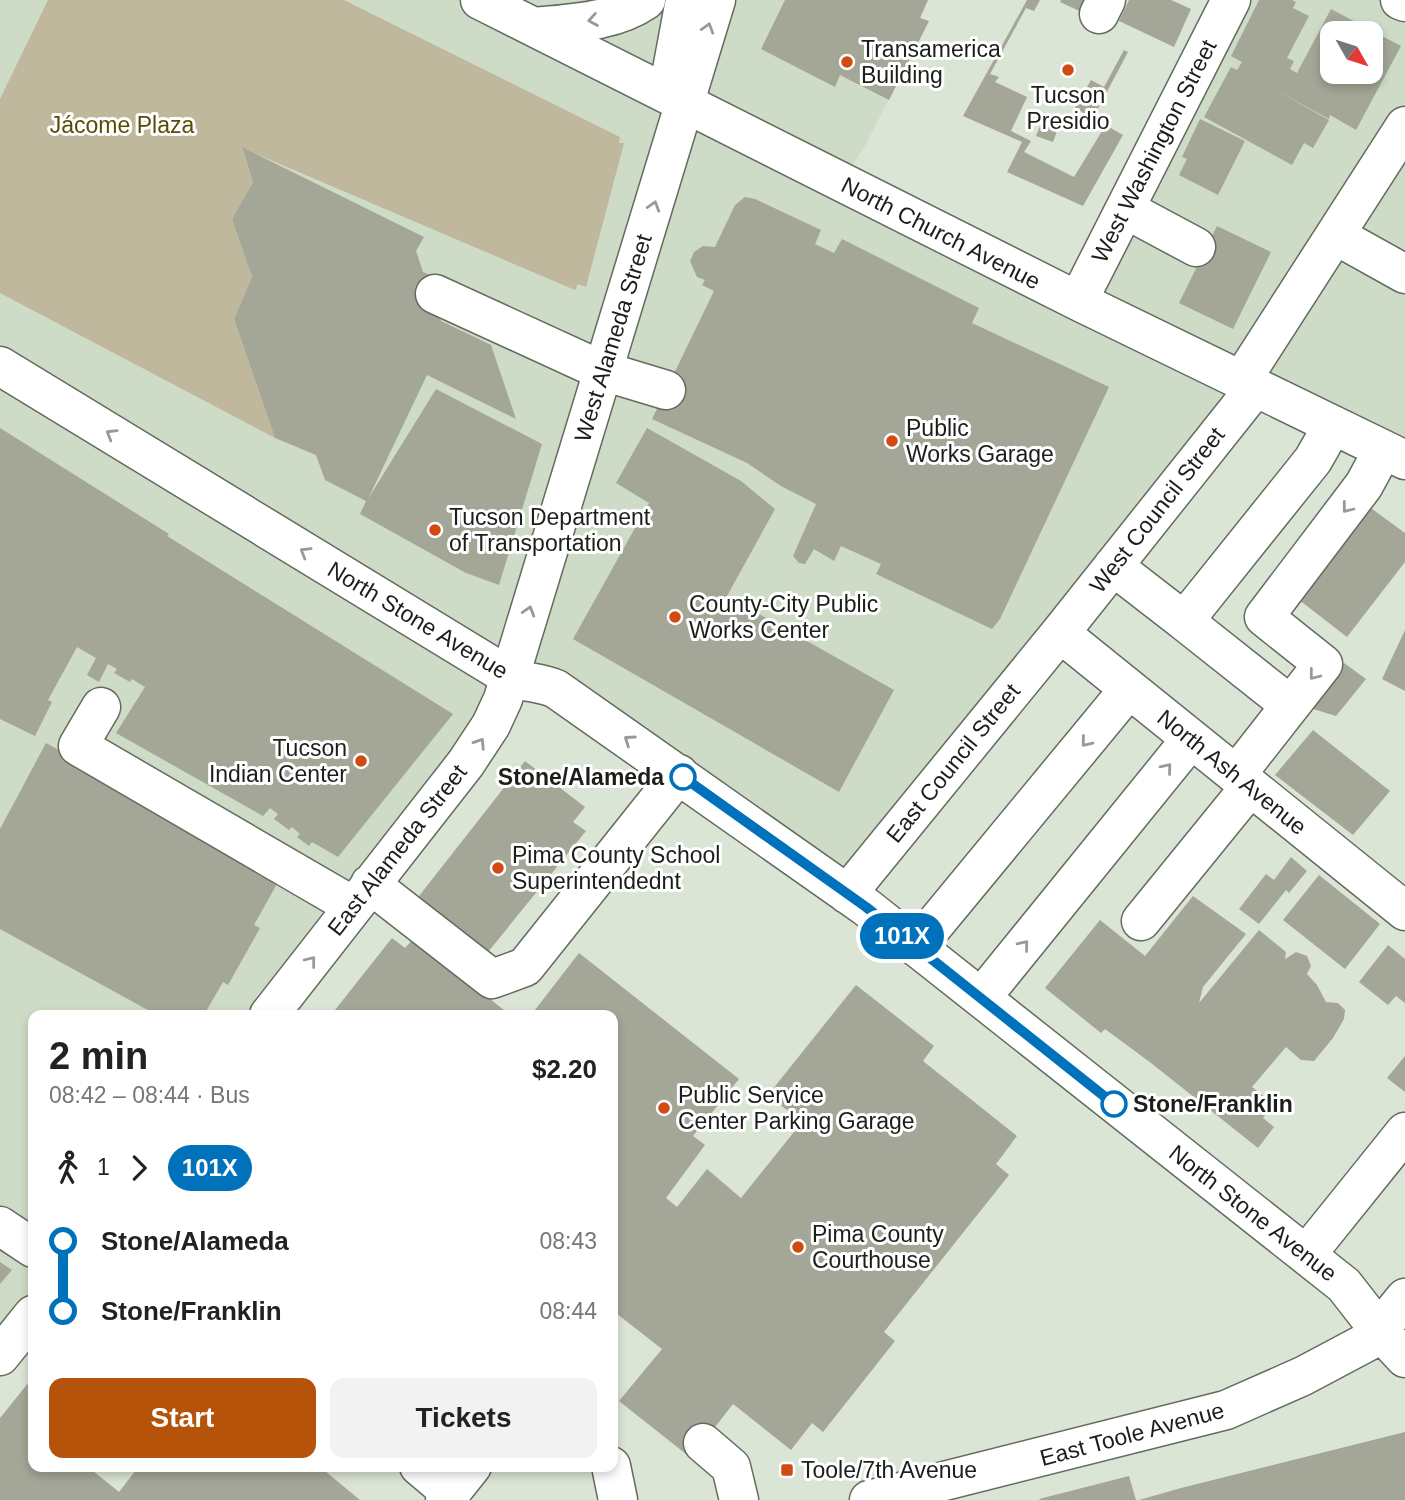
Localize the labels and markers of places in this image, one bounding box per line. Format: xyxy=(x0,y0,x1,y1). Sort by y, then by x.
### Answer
place label: Transamerica Building xyxy=(861,36,1001,88)
marker: Transamerica Building xyxy=(839,54,855,70)
marker: Tucson Presidio xyxy=(1060,62,1076,78)
place label: Tucson Presidio xyxy=(1026,82,1110,134)
place label: Public Works Garage xyxy=(906,415,1054,467)
marker: Public Works Garage xyxy=(884,433,900,449)
place label: Tucson Department of Transportation xyxy=(449,504,651,556)
marker: Tucson Department of Transportation xyxy=(427,522,443,538)
place label: County-City Public Works Center xyxy=(689,591,878,643)
marker: County-City Public Works Center xyxy=(667,609,683,625)
place label: Tucson Indian Center xyxy=(209,735,347,787)
marker: Tucson Indian Center xyxy=(353,753,369,769)
place label: Stone/Alameda xyxy=(498,764,664,790)
marker: Stone/Alameda xyxy=(670,764,696,790)
place label: Pima County School Superintendednt xyxy=(512,842,720,894)
marker: Pima County School Superintendednt xyxy=(490,860,506,876)
place label: Public Service Center Parking Garage xyxy=(678,1082,915,1134)
marker: Stone/Franklin xyxy=(1101,1091,1127,1117)
place label: Stone/Franklin xyxy=(1133,1091,1293,1117)
marker: Public Service Center Parking Garage xyxy=(656,1100,672,1116)
place label: Pima County Courthouse xyxy=(812,1221,944,1273)
marker: Pima County Courthouse xyxy=(790,1239,806,1255)
place label: Toole/7th Avenue xyxy=(801,1457,977,1483)
marker: Toole/7th Avenue xyxy=(779,1462,795,1478)

